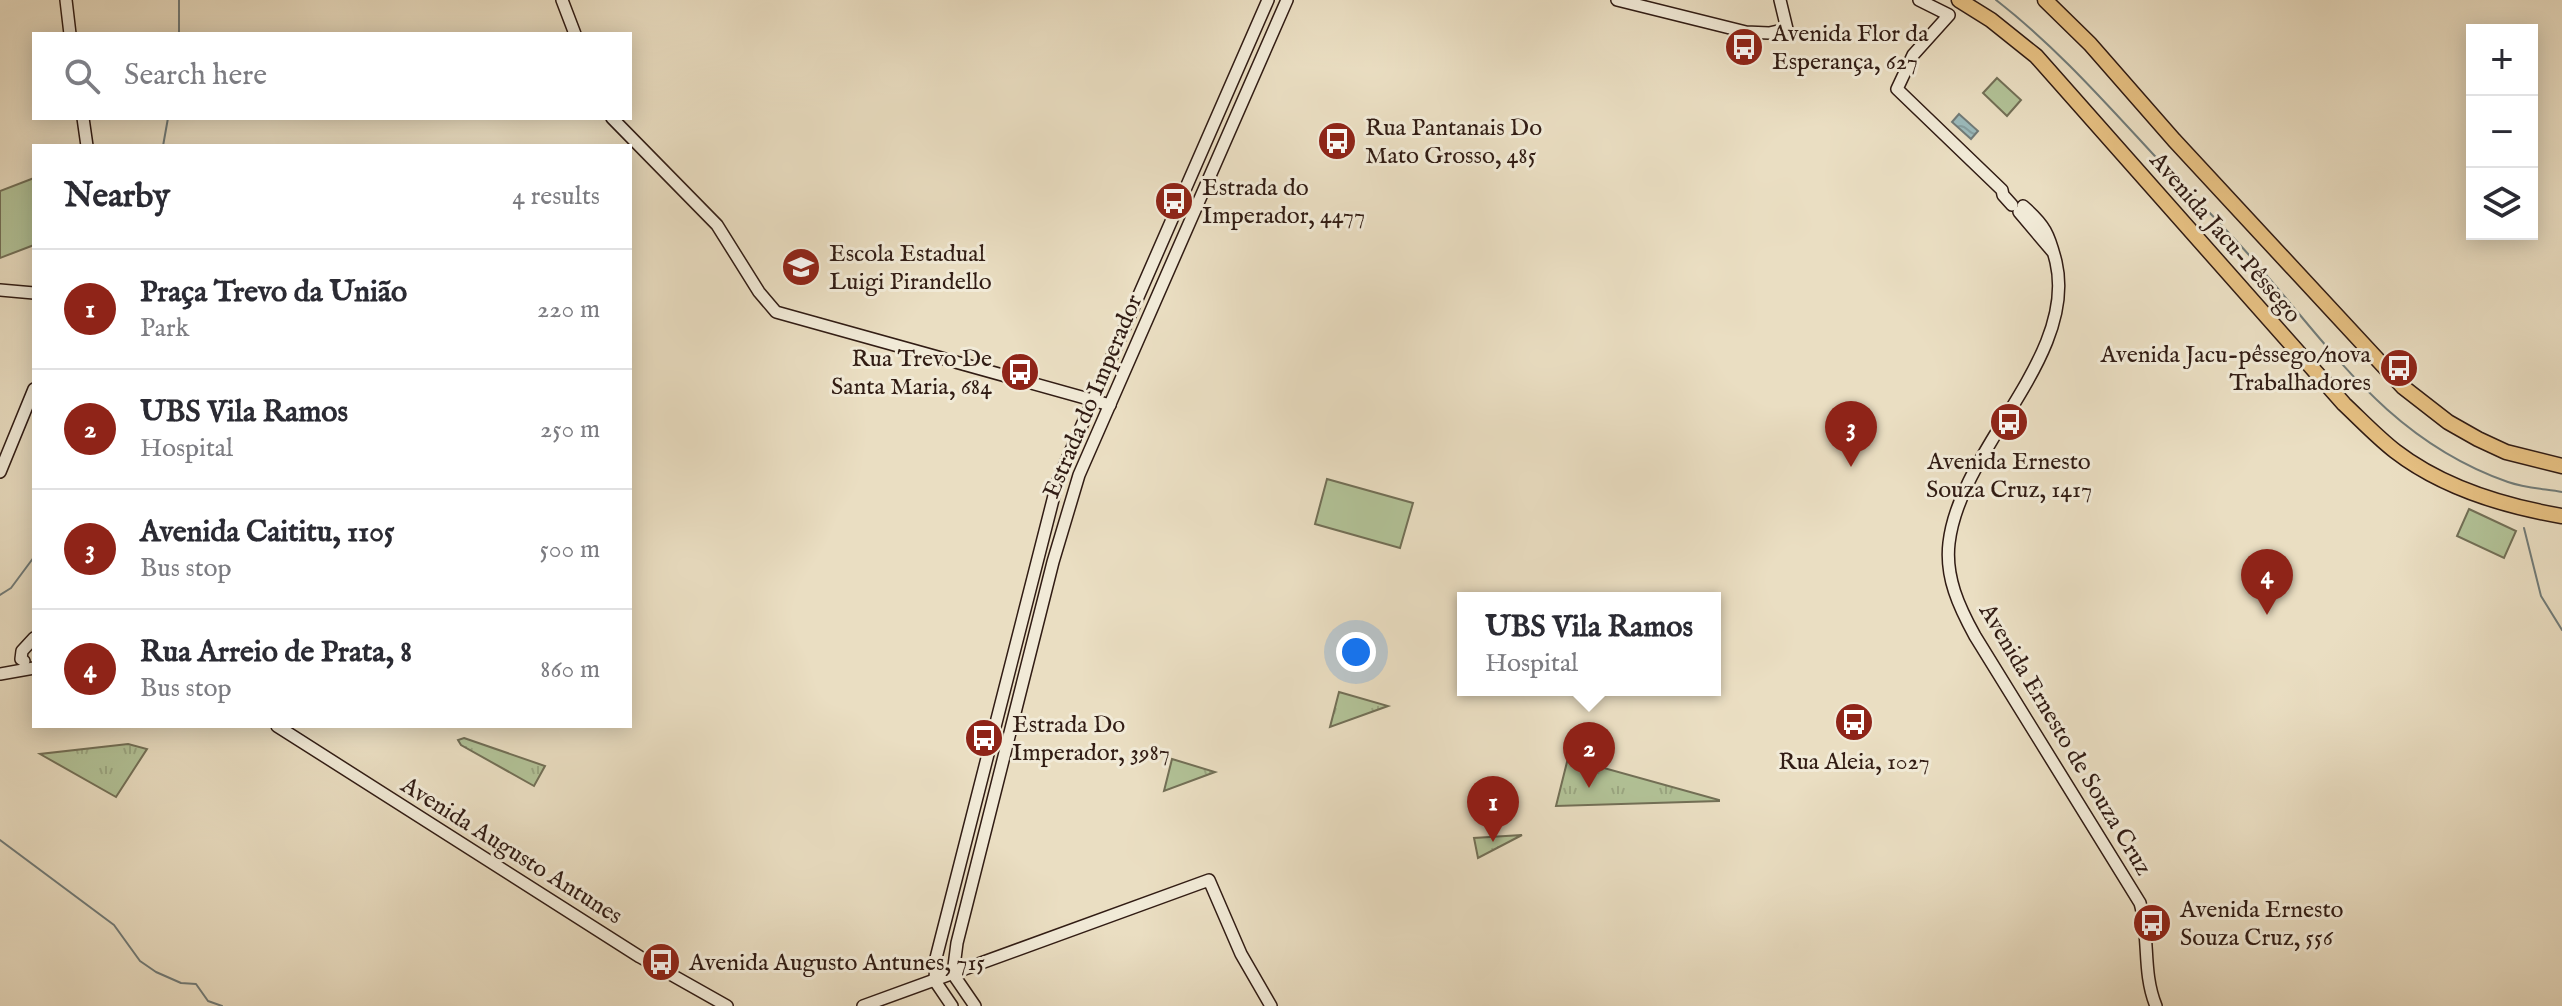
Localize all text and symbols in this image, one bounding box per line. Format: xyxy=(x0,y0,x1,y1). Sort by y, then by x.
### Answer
place label: Avenida Flor da Esperança, 627 xyxy=(1771,19,1929,78)
map controls xyxy=(2466,24,2538,240)
button: + xyxy=(2466,24,2538,96)
bus stop icon: Avenida Flor da Esperança, 627 xyxy=(1723,26,1765,68)
search box xyxy=(32,32,632,120)
icon: search xyxy=(60,54,104,98)
text: Search here xyxy=(124,57,267,95)
button: − xyxy=(2466,96,2538,168)
place label: Rua Pantanais Do Mato Grosso, 485 xyxy=(1365,113,1542,172)
bus stop icon: Rua Pantanais Do Mato Grosso, 485 xyxy=(1316,120,1358,162)
street label: Avenida Jacu-Pêssego xyxy=(2141,145,2308,330)
button: layers xyxy=(2466,168,2538,240)
place label: Estrada do Imperador, 4477 xyxy=(1202,173,1365,232)
text: Nearby xyxy=(64,175,170,218)
text: 4 results xyxy=(512,180,600,213)
bus stop icon: Estrada do Imperador, 4477 xyxy=(1153,180,1195,222)
place label: Escola Estadual Luigi Pirandello xyxy=(829,239,992,298)
school or university icon: Escola Estadual Luigi Pirandello xyxy=(780,246,822,288)
text: Praça Trevo da União xyxy=(140,274,407,312)
street label: Estrada do Imperador xyxy=(1036,290,1150,503)
text: 1 xyxy=(85,293,95,326)
text: 220 m xyxy=(537,293,600,326)
text: Park xyxy=(140,312,189,345)
place label: Avenida Jacu-pêssego/nova Trabalhadores xyxy=(2099,340,2372,399)
place label: Rua Trevo De Santa Maria, 684 xyxy=(831,344,992,403)
bus stop icon: Avenida Jacu-pêssego/nova Trabalhadores xyxy=(2378,347,2420,389)
bus stop icon: Rua Trevo De Santa Maria, 684 xyxy=(999,351,1041,393)
text: UBS Vila Ramos xyxy=(140,394,348,432)
pin: 3 xyxy=(1825,401,1877,467)
bus stop icon: Avenida Ernesto Souza Cruz, 1417 xyxy=(1988,401,2030,443)
text: 2 xyxy=(84,413,96,446)
text: 250 m xyxy=(540,413,600,446)
text: Hospital xyxy=(140,432,233,465)
place label: Avenida Ernesto Souza Cruz, 1417 xyxy=(1926,447,2092,506)
text: Avenida Caititu, 1105 xyxy=(140,514,395,552)
text: 3 xyxy=(85,533,95,566)
text: 500 m xyxy=(539,533,600,566)
pin: 4 xyxy=(2241,549,2293,615)
text: Bus stop xyxy=(140,552,232,585)
popup xyxy=(1457,592,1721,696)
street label: Avenida Ernesto de Souza Cruz xyxy=(1971,597,2158,881)
text: UBS Vila Ramos xyxy=(1485,609,1693,647)
your location xyxy=(1336,632,1376,672)
text: Rua Arreio de Prata, 8 xyxy=(140,634,412,672)
text: Hospital xyxy=(1485,647,1578,680)
text: 4 xyxy=(84,653,96,686)
text: 860 m xyxy=(540,653,600,686)
text: Bus stop xyxy=(140,672,232,705)
bus stop icon: Rua Aleia, 1027 xyxy=(1833,701,1875,743)
place label: Estrada Do Imperador, 3987 xyxy=(1012,710,1170,769)
bus stop icon: Estrada Do Imperador, 3987 xyxy=(963,717,1005,759)
pin: 2 xyxy=(1563,722,1615,788)
place label: Rua Aleia, 1027 xyxy=(1778,747,1930,778)
street label: Avenida Augusto Antunes xyxy=(394,770,628,932)
pin: 1 xyxy=(1467,776,1519,842)
place label: Avenida Ernesto Souza Cruz, 556 xyxy=(2179,895,2344,954)
bus stop icon: Avenida Ernesto Souza Cruz, 556 xyxy=(2131,902,2173,944)
bus stop icon: Avenida Augusto Antunes, 715 xyxy=(640,941,682,983)
place label: Avenida Augusto Antunes, 715 xyxy=(688,948,985,979)

